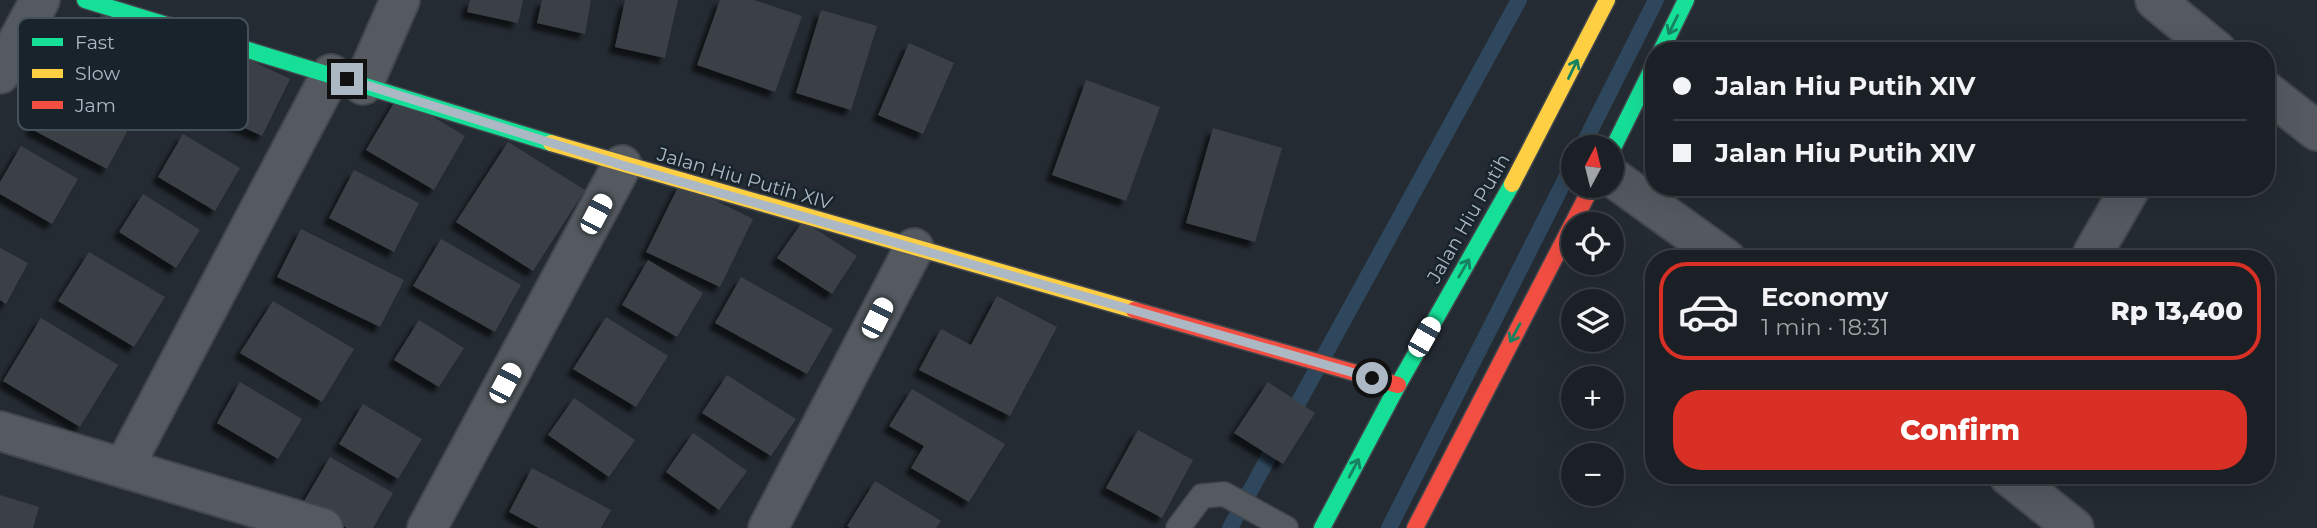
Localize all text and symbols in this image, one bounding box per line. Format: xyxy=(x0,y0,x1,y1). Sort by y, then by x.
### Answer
one-way arrow xyxy=(1666,14,1679,35)
legend xyxy=(18,18,248,130)
text: Fast xyxy=(75,31,115,54)
one-way arrow xyxy=(1567,59,1580,80)
text: Slow xyxy=(75,62,120,85)
route end xyxy=(331,63,363,95)
text: Jalan Hiu Putih XIV xyxy=(1715,70,1975,102)
text: Jam xyxy=(74,94,116,117)
north arrow xyxy=(1561,135,1624,198)
map controls xyxy=(1561,135,1624,506)
text: Jalan Hiu Putih XIV xyxy=(1715,137,1975,169)
street label: Jalan Hiu Putih XIV xyxy=(654,142,836,215)
street label: Jalan Hiu Putih xyxy=(1422,150,1515,288)
car xyxy=(577,191,616,237)
button: locate xyxy=(1561,212,1624,275)
one-way arrow xyxy=(1457,259,1471,279)
icon: car xyxy=(1677,280,1740,343)
text: Economy xyxy=(1761,281,1888,313)
button: layers xyxy=(1561,289,1624,352)
car xyxy=(859,295,896,341)
text: Rp 13,400 xyxy=(2111,295,2243,327)
text: 1 min · 18:31 xyxy=(1761,313,1888,341)
car xyxy=(1405,314,1444,360)
one-way arrow xyxy=(1508,322,1522,343)
car xyxy=(486,360,525,406)
route start xyxy=(1356,362,1388,394)
button: + xyxy=(1561,366,1624,429)
button: Confirm xyxy=(1673,390,2247,470)
button: − xyxy=(1561,443,1624,506)
one-way arrow xyxy=(1347,458,1361,478)

